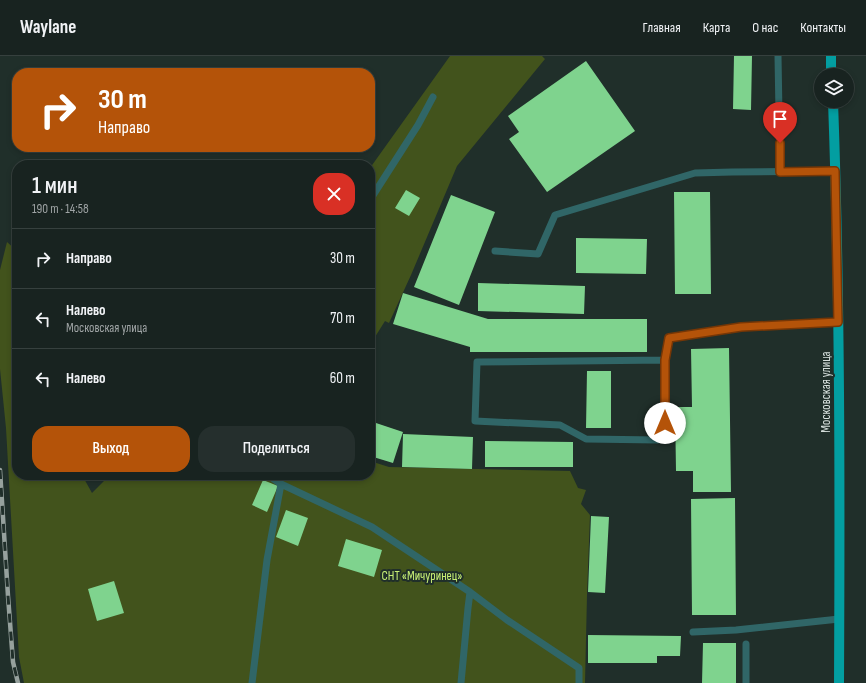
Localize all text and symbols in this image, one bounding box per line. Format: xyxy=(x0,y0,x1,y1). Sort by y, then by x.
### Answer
text: Waylane xyxy=(20,16,76,39)
text: Главная xyxy=(643,19,681,36)
text: Карта xyxy=(703,19,730,36)
text: О нас xyxy=(752,19,778,36)
text: Контакты xyxy=(800,19,846,36)
map controls xyxy=(814,68,854,108)
button: layers xyxy=(814,68,854,108)
text: 30 m xyxy=(98,83,147,116)
icon: right xyxy=(32,84,84,136)
pin xyxy=(763,102,797,143)
icon: arrive xyxy=(769,108,791,130)
text: Направо xyxy=(98,117,150,138)
text: 1 мин xyxy=(32,171,77,200)
button: close xyxy=(313,173,355,215)
text: 190 m · 14:58 xyxy=(32,201,89,217)
icon: right xyxy=(32,248,54,270)
text: Направо xyxy=(66,249,112,268)
text: 30 m xyxy=(330,249,355,268)
text: Налево xyxy=(66,301,106,320)
icon: left xyxy=(32,308,54,330)
text: 70 m xyxy=(330,309,355,328)
text: Московская улица xyxy=(66,320,147,336)
street label: Московская улица xyxy=(818,351,834,433)
icon: left xyxy=(32,368,54,390)
text: Налево xyxy=(66,369,106,388)
text: 60 m xyxy=(330,369,355,388)
position arrow xyxy=(644,402,686,444)
button: Выход xyxy=(32,426,190,472)
button: Поделиться xyxy=(198,426,355,472)
park label: СНТ «Мичуринец» xyxy=(382,568,462,584)

